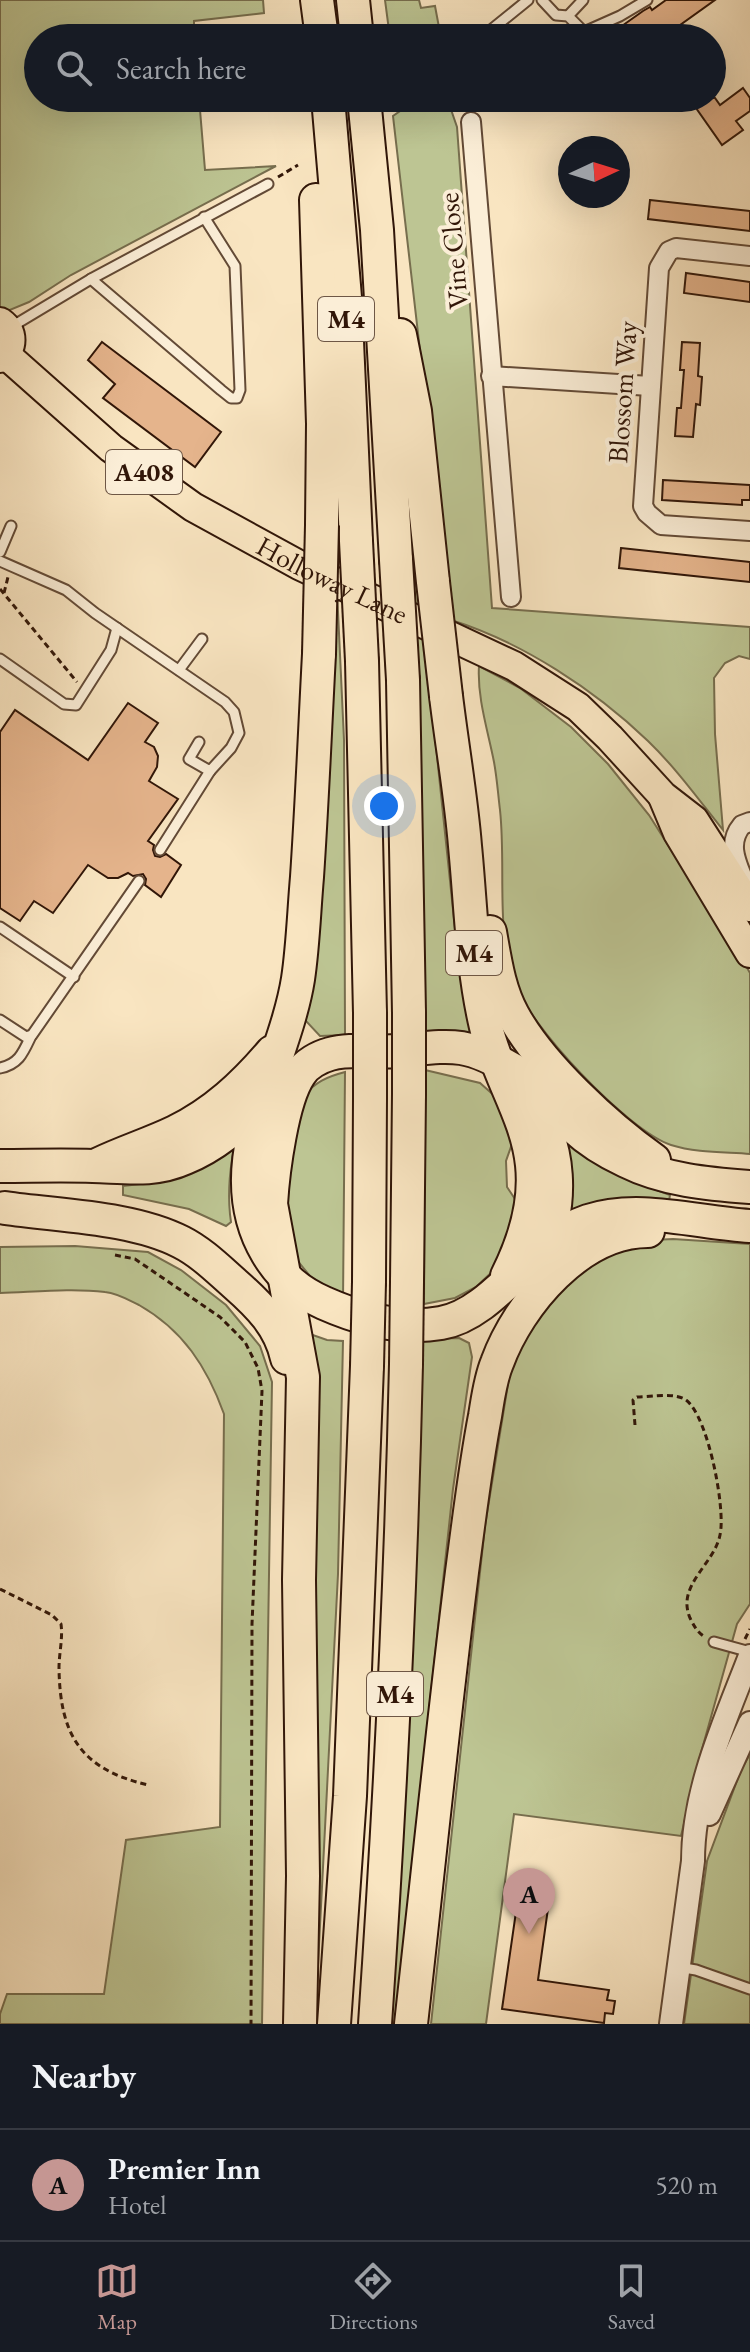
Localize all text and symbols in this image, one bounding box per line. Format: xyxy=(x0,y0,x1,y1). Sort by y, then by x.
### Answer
search box xyxy=(24,24,726,112)
icon: search xyxy=(52,46,96,90)
text: Search here xyxy=(116,49,246,88)
north arrow xyxy=(558,136,630,208)
street label: Vine Close xyxy=(430,191,476,311)
road number: M4 xyxy=(318,297,374,341)
street label: Blossom Way xyxy=(599,319,645,464)
road number: A408 xyxy=(106,450,182,494)
street label: Holloway Lane xyxy=(250,527,414,632)
your location xyxy=(364,786,404,826)
road number: M4 xyxy=(446,931,502,975)
road number: M4 xyxy=(367,1672,423,1716)
pin: A xyxy=(503,1868,555,1934)
text: Nearby xyxy=(32,2054,136,2098)
text: Premier Inn xyxy=(108,2149,261,2188)
text: A xyxy=(49,2168,67,2202)
text: 520 m xyxy=(655,2168,718,2202)
text: Hotel xyxy=(108,2188,166,2222)
tab: Map xyxy=(95,2259,139,2336)
tab: Directions xyxy=(329,2259,418,2336)
tab: Saved xyxy=(608,2259,655,2336)

